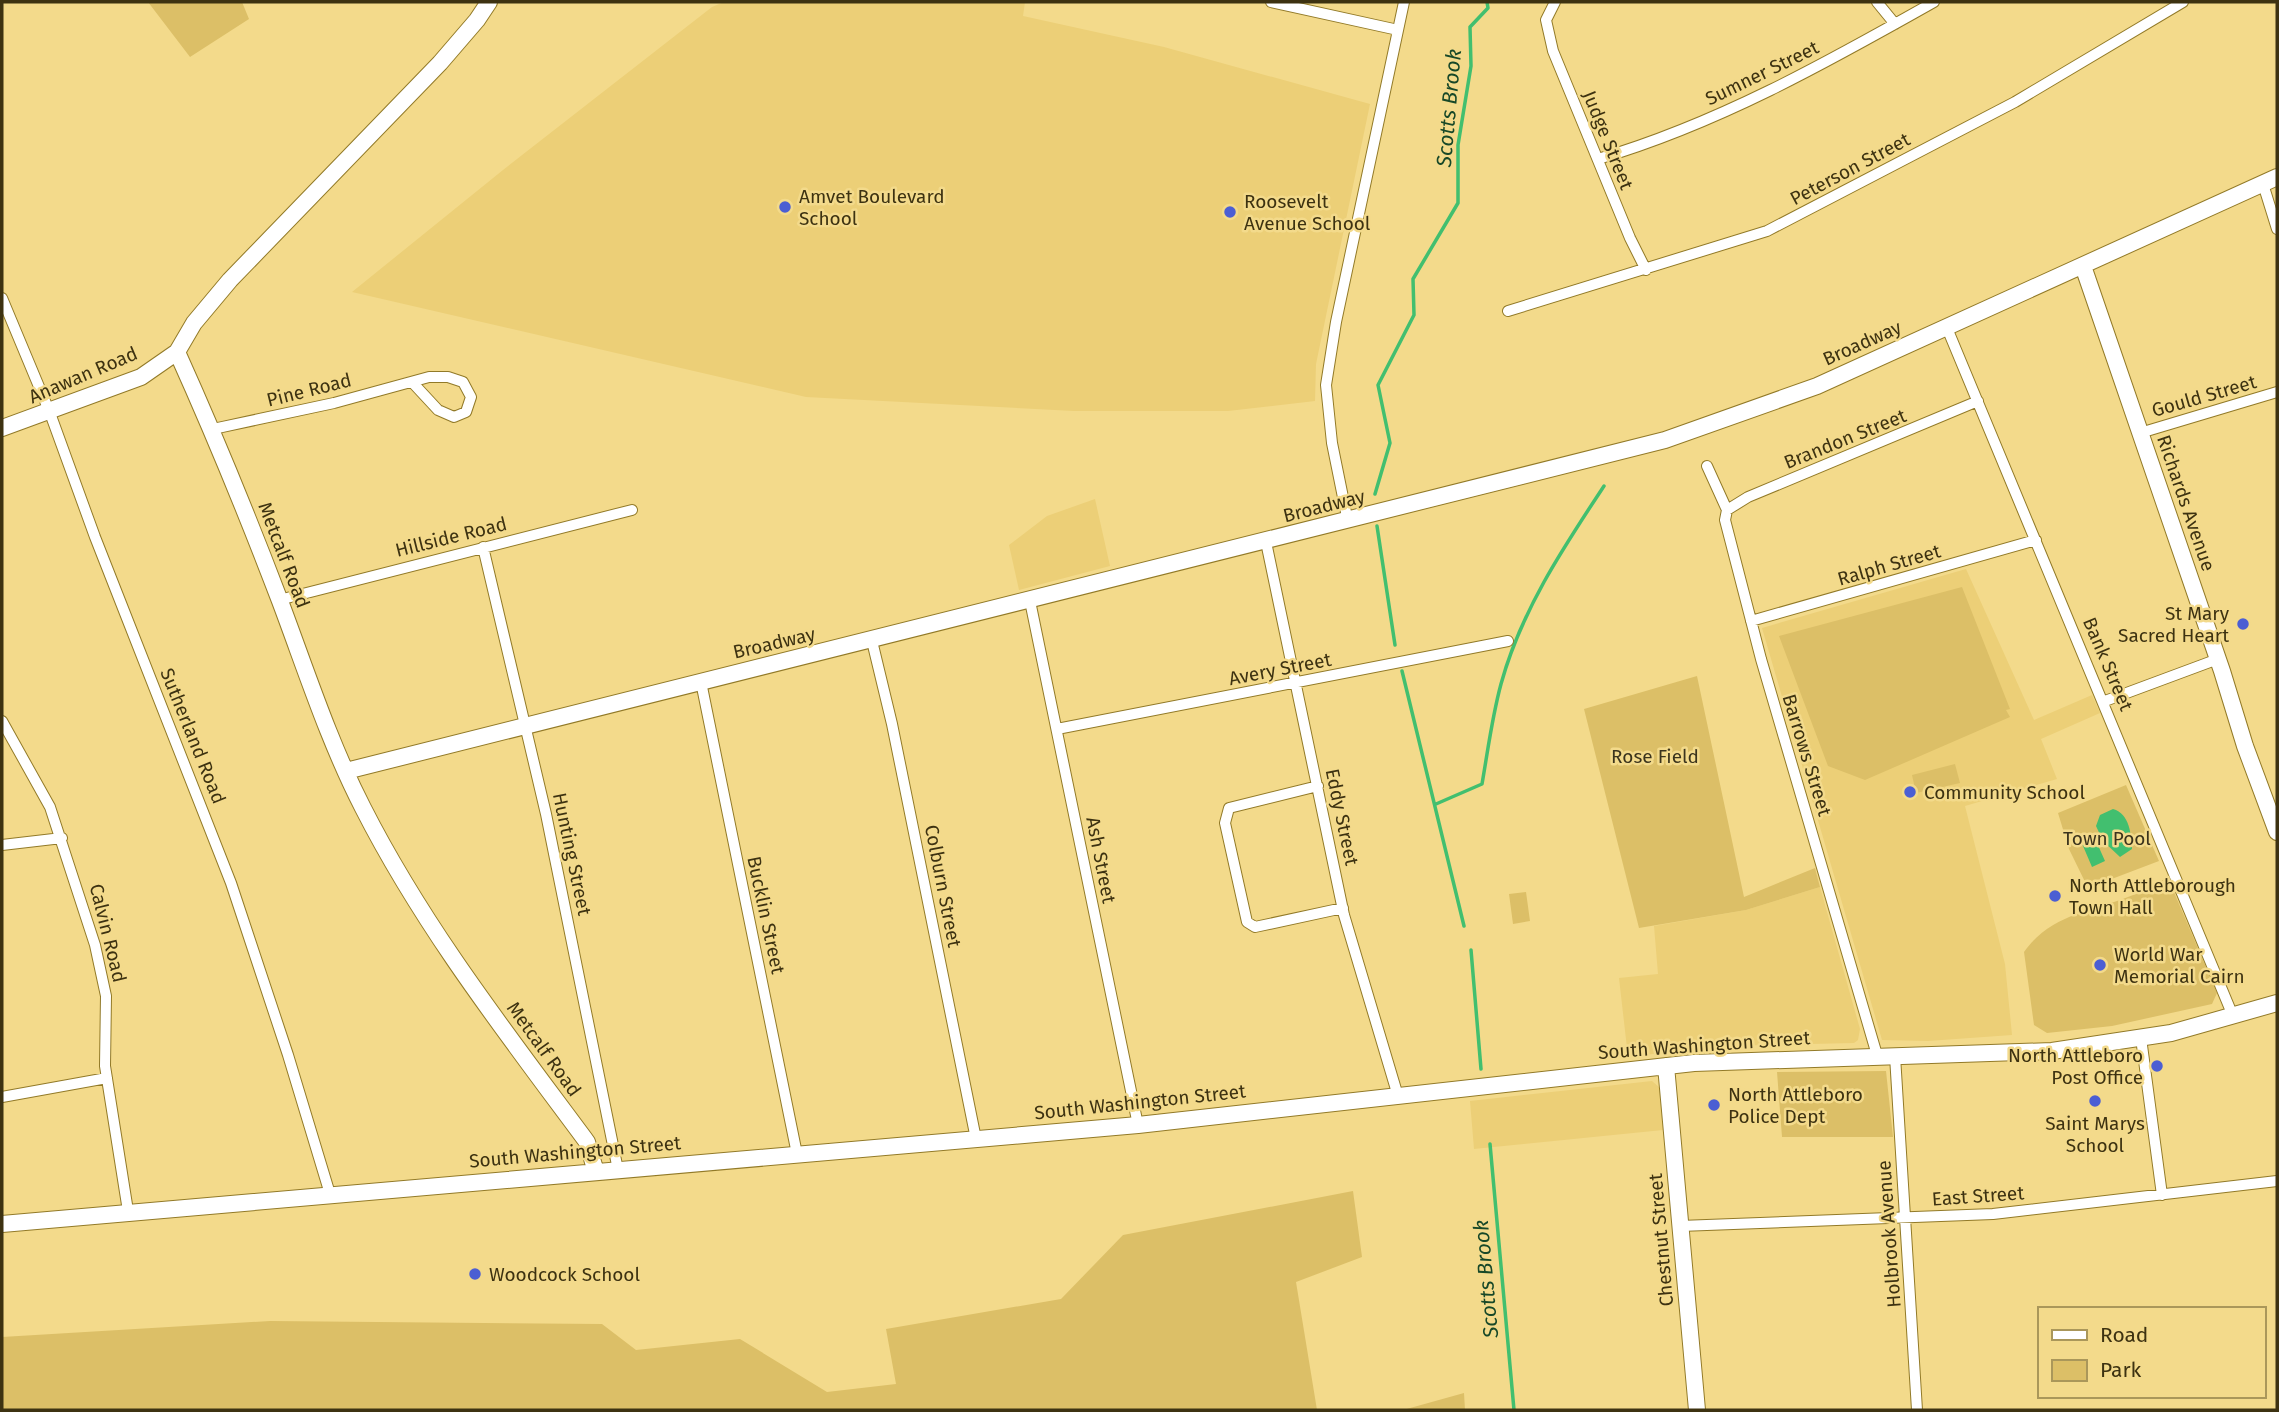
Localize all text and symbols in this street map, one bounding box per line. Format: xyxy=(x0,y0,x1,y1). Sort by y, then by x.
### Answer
street label: Sumner Street xyxy=(1702,36,1822,110)
water label: Scotts Brook xyxy=(1431,48,1467,169)
street label: Judge Street xyxy=(1578,87,1638,193)
street label: Peterson Street xyxy=(1786,128,1914,210)
place label: Amvet Boulevard School xyxy=(799,185,945,230)
place label: Roosevelt Avenue School xyxy=(1244,190,1371,235)
marker: Amvet Boulevard School xyxy=(777,199,793,215)
marker: Roosevelt Avenue School xyxy=(1222,204,1238,220)
street label: Broadway xyxy=(1819,315,1906,371)
street label: Anawan Road xyxy=(25,342,141,408)
street label: Pine Road xyxy=(264,368,354,412)
street label: Gould Street xyxy=(2149,370,2259,422)
street label: Brandon Street xyxy=(1780,404,1910,474)
street label: Richards Avenue xyxy=(2152,432,2220,574)
street label: Broadway xyxy=(1281,485,1368,527)
street label: Metcalf Road xyxy=(253,499,315,611)
street label: Hillside Road xyxy=(393,512,509,562)
street label: Ralph Street xyxy=(1835,539,1943,591)
place label: St Mary Sacred Heart xyxy=(2118,602,2230,647)
street label: Bank Street xyxy=(2078,614,2138,714)
marker: St Mary Sacred Heart xyxy=(2235,616,2251,632)
street label: Broadway xyxy=(731,622,818,664)
street label: Avery Street xyxy=(1227,648,1333,690)
street label: Sutherland Road xyxy=(155,665,231,807)
street label: Barrows Street xyxy=(1778,691,1836,819)
park label: Rose Field xyxy=(1611,745,1699,768)
street label: Eddy Street xyxy=(1321,766,1364,868)
place label: Community School xyxy=(1924,781,2085,804)
marker: Community School xyxy=(1902,784,1918,800)
street label: Hunting Street xyxy=(548,791,596,918)
street label: Ash Street xyxy=(1081,815,1121,905)
street label: Colburn Street xyxy=(920,823,966,949)
park label: Town Pool xyxy=(2063,827,2151,850)
street label: Bucklin Street xyxy=(742,854,790,976)
place label: North Attleborough Town Hall xyxy=(2069,874,2236,919)
street label: Calvin Road xyxy=(85,881,131,985)
marker: North Attleborough Town Hall xyxy=(2047,888,2063,904)
place label: World War Memorial Cairn xyxy=(2114,943,2245,988)
marker: World War Memorial Cairn xyxy=(2092,957,2108,973)
street label: Metcalf Road xyxy=(502,997,586,1101)
street label: South Washington Street xyxy=(1597,1026,1811,1064)
place label: North Attleboro Post Office xyxy=(2008,1044,2143,1089)
marker: North Attleboro Post Office xyxy=(2149,1058,2165,1074)
street label: South Washington Street xyxy=(1033,1079,1247,1125)
place label: North Attleboro Police Dept xyxy=(1728,1083,1863,1128)
marker: Saint Marys School xyxy=(2087,1093,2103,1109)
marker: North Attleboro Police Dept xyxy=(1706,1097,1722,1113)
place label: Saint Marys School xyxy=(2045,1112,2145,1157)
street label: South Washington Street xyxy=(468,1131,682,1173)
street label: Holbrook Avenue xyxy=(1872,1160,1906,1308)
street label: Chestnut Street xyxy=(1644,1172,1678,1307)
street label: East Street xyxy=(1931,1181,2025,1211)
water label: Scotts Brook xyxy=(1468,1219,1504,1340)
place label: Woodcock School xyxy=(489,1263,640,1286)
marker: Woodcock School xyxy=(467,1266,483,1282)
legend xyxy=(2038,1307,2265,1398)
text: Road xyxy=(2100,1322,2148,1348)
text: Park xyxy=(2100,1357,2142,1383)

